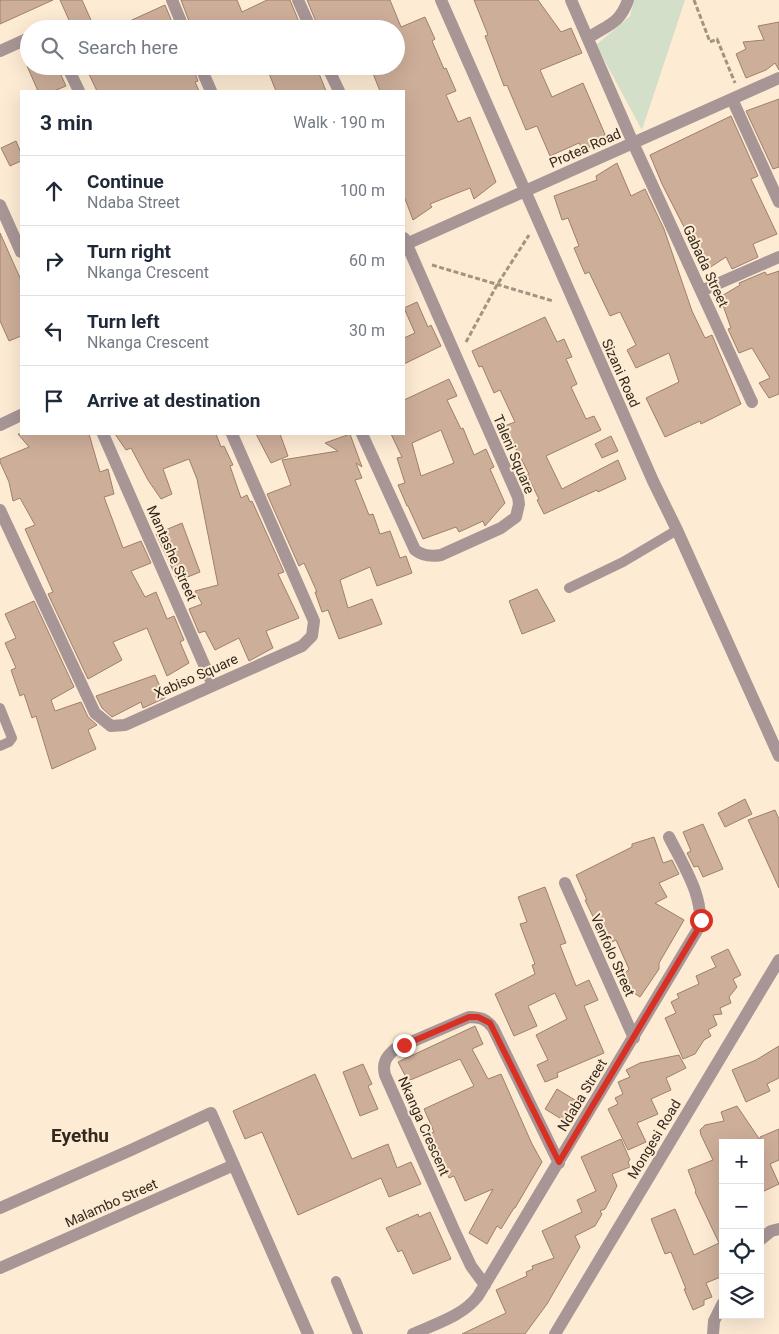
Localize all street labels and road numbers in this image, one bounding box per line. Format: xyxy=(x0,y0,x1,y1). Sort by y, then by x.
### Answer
street label: Protea Road xyxy=(547,125,623,171)
street label: Gabada Street xyxy=(680,222,732,310)
street label: Sizani Road xyxy=(599,336,643,410)
street label: Taleni Square xyxy=(490,412,538,496)
street label: Mantashe Street xyxy=(144,503,200,603)
street label: Xabiso Square xyxy=(152,650,240,702)
street label: Venfolo Street xyxy=(588,911,638,999)
street label: Ndaba Street xyxy=(554,1056,610,1134)
street label: Nkanga Crescent xyxy=(395,1074,453,1178)
street label: Mongesi Road xyxy=(624,1097,684,1181)
street label: Malambo Street xyxy=(62,1175,160,1231)

